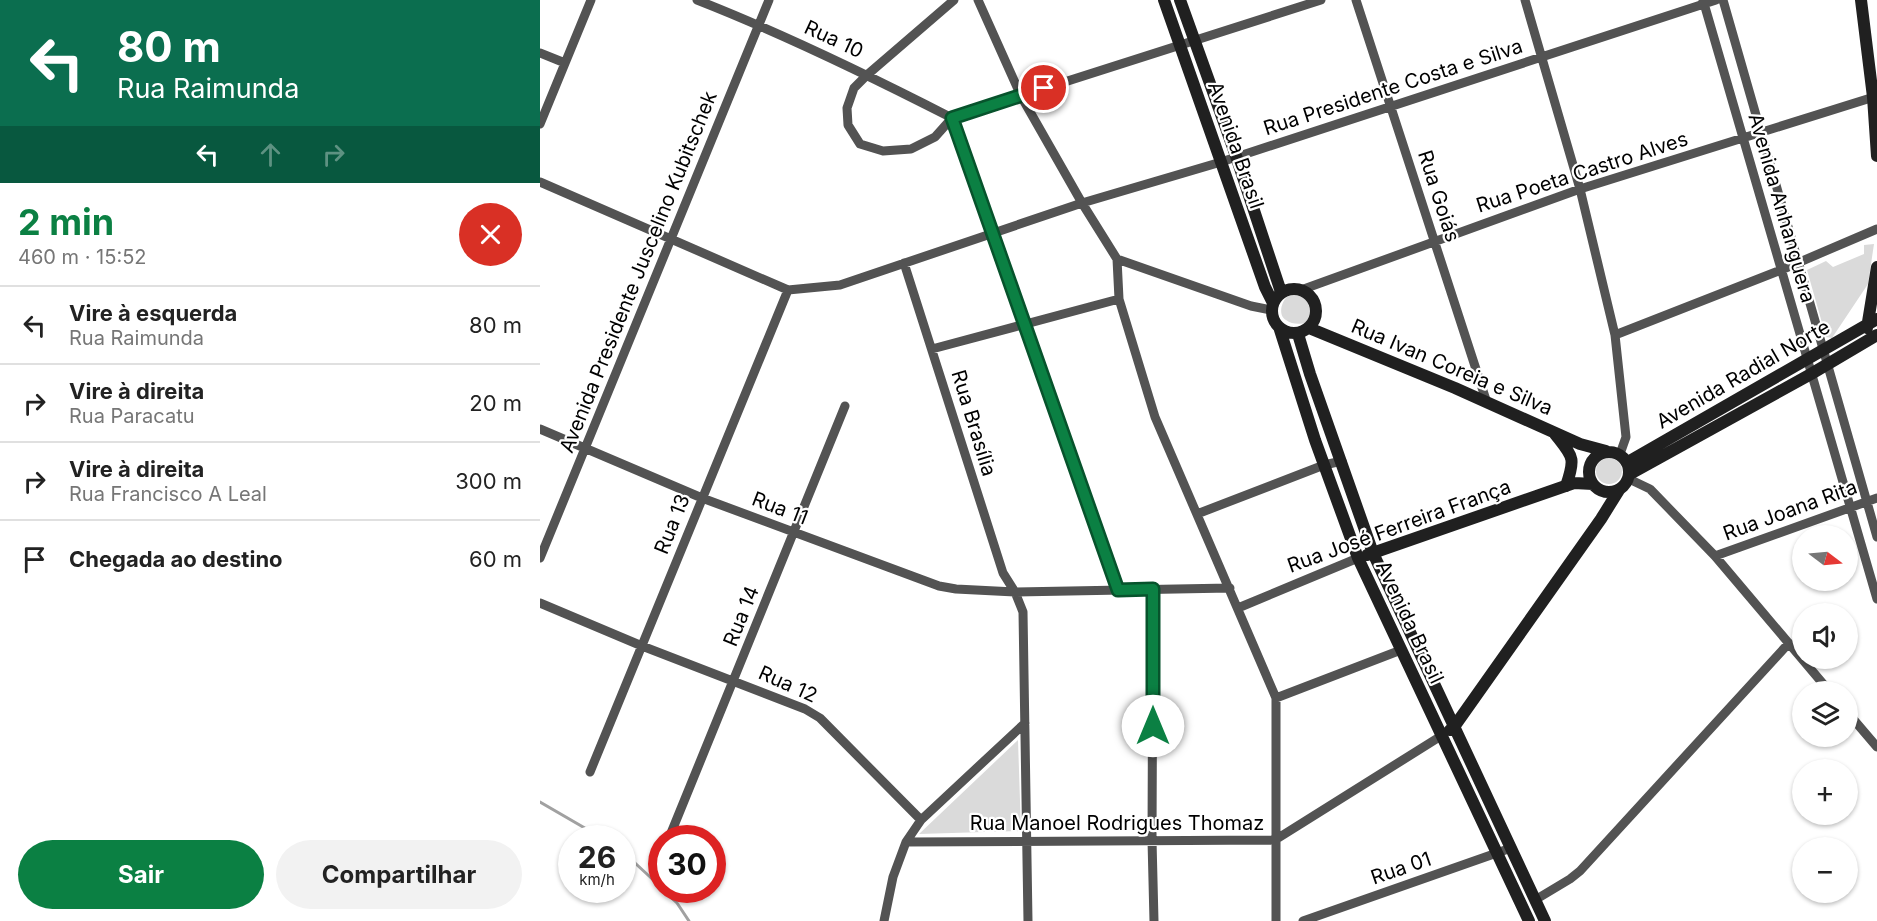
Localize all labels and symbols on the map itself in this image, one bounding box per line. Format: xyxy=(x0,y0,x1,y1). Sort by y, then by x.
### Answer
street label: Rua 10 xyxy=(801,15,867,63)
street label: Rua Presidente Costa e Silva xyxy=(1260,34,1526,140)
pin xyxy=(1018,62,1069,113)
street label: Avenida Brasil xyxy=(1203,78,1269,212)
street label: Avenida Presidente Juscelino Kubitschek xyxy=(554,88,722,456)
street label: Avenida Anhanguera xyxy=(1743,111,1821,305)
street label: Rua Poeta Castro Alves xyxy=(1473,126,1691,218)
street label: Rua Goiás xyxy=(1413,147,1465,245)
street label: Rua Ivan Coreia e Silva xyxy=(1348,314,1556,420)
street label: Avenida Radial Norte xyxy=(1652,315,1834,433)
street label: Rua Brasília xyxy=(946,367,1002,479)
street label: Rua José Ferreira França xyxy=(1284,474,1514,578)
street label: Rua Joana Rita xyxy=(1720,475,1860,545)
street label: Rua 11 xyxy=(749,486,811,530)
street label: Rua 13 xyxy=(649,491,695,557)
north arrow xyxy=(1792,525,1858,591)
street label: Avenida Brasil xyxy=(1371,557,1449,687)
street label: Rua 14 xyxy=(718,582,764,650)
street label: Rua 12 xyxy=(755,660,821,708)
position arrow xyxy=(1121,694,1185,758)
street label: Rua Manoel Rodrigues Thomaz xyxy=(970,811,1264,835)
speed limit sign: 30 xyxy=(648,825,726,903)
street label: Rua 01 xyxy=(1368,847,1434,889)

